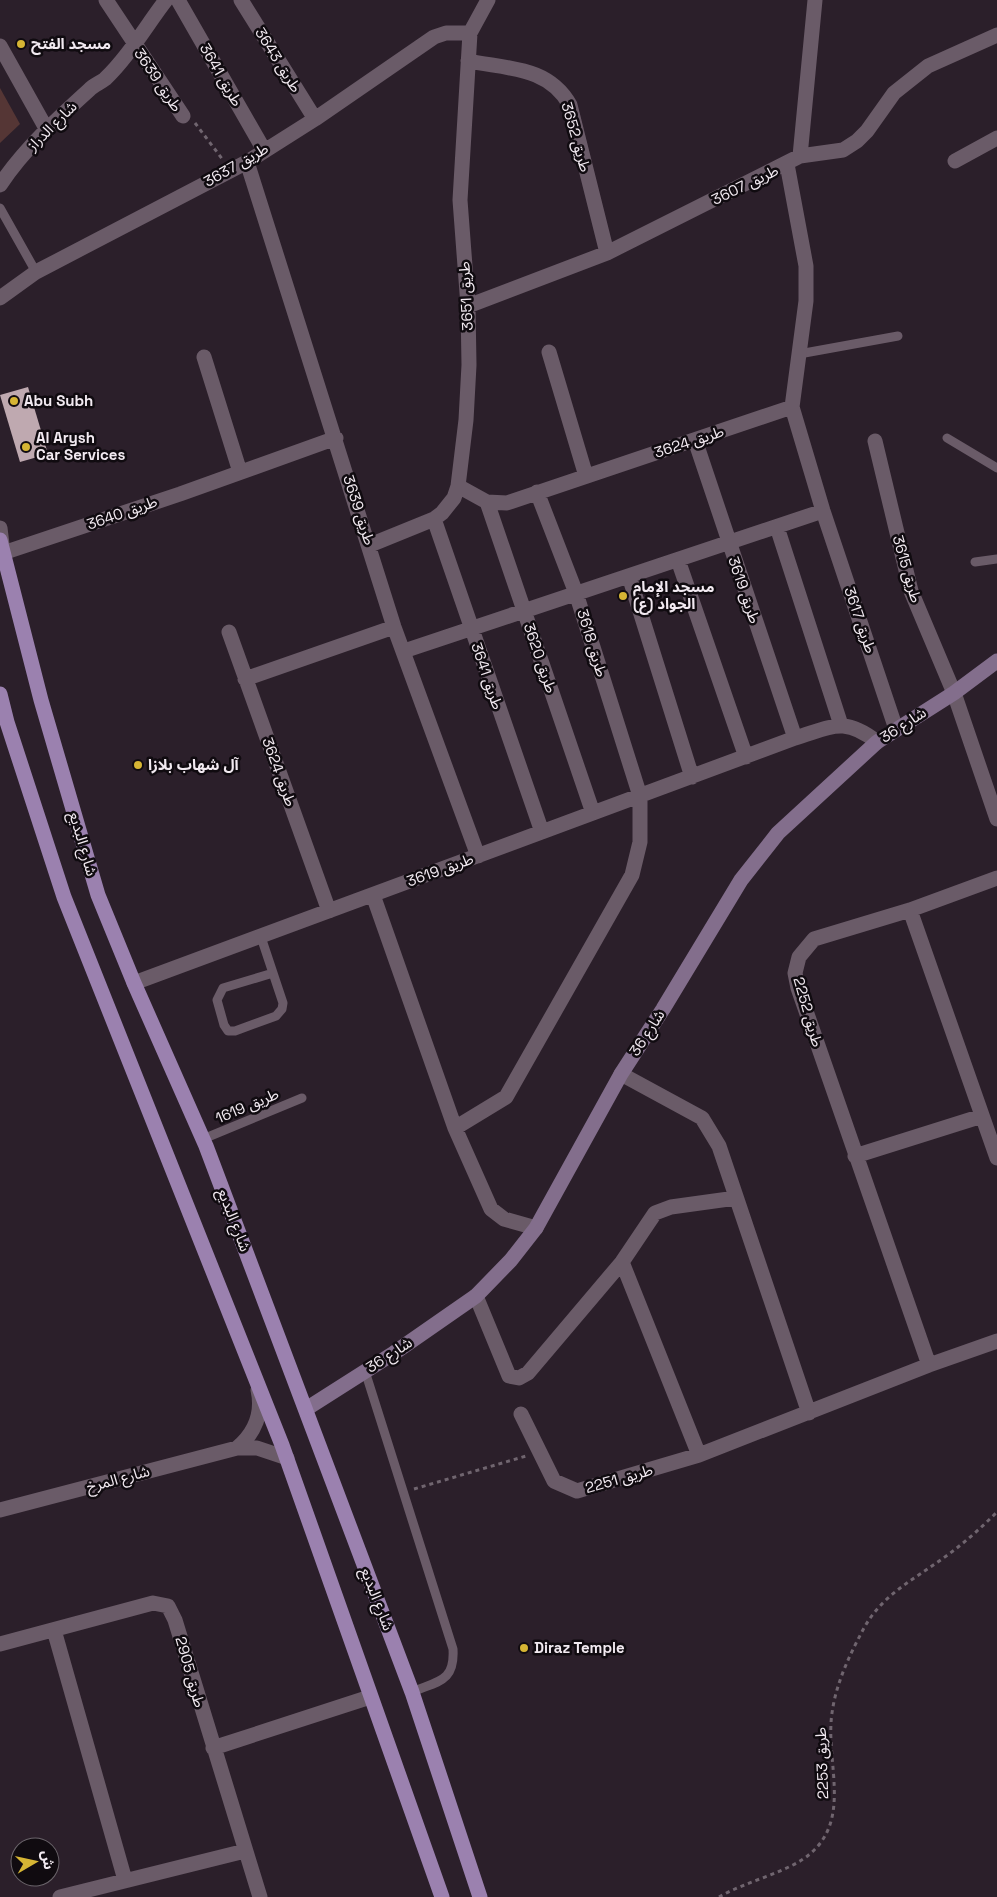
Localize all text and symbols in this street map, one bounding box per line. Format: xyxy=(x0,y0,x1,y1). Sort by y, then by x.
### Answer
street label: طريق 3643 xyxy=(250,24,306,96)
place label: مسجد الفتح xyxy=(31,34,111,55)
marker: مسجد الفتح xyxy=(15,38,27,50)
street label: طريق 3641 xyxy=(195,40,247,110)
street label: طريق 3639 xyxy=(129,44,187,116)
street label: شارع الدراز xyxy=(22,97,83,157)
street label: طريق 3652 xyxy=(556,100,596,174)
street label: طريق 3637 xyxy=(200,138,272,192)
street label: طريق 3607 xyxy=(708,160,782,210)
street label: طريق 3651 xyxy=(454,261,478,331)
place label: Abu Subh xyxy=(24,391,93,410)
marker: Abu Subh xyxy=(8,395,20,407)
street label: طريق 3624 xyxy=(652,421,726,463)
place label: Al Arysh Car Services xyxy=(36,428,125,464)
marker: Al Arysh Car Services xyxy=(20,441,32,453)
street label: طريق 3639 xyxy=(338,472,380,548)
street label: طريق 3640 xyxy=(84,492,160,534)
street label: طريق 3615 xyxy=(888,533,926,605)
street label: طريق 3619 xyxy=(723,554,765,626)
place label: مسجد الإمام الجواد (ع) xyxy=(633,577,715,615)
street label: طريق 3617 xyxy=(839,584,881,656)
marker: مسجد الإمام الجواد (ع) xyxy=(617,590,629,602)
street label: طريق 3618 xyxy=(572,607,612,679)
street label: طريق 3620 xyxy=(519,620,561,696)
street label: طريق 3641 xyxy=(466,640,508,712)
street label: شارع 36 xyxy=(876,703,931,749)
street label: طريق 3624 xyxy=(257,735,301,809)
place label: آل شهاب بلازا xyxy=(148,755,240,774)
marker: آل شهاب بلازا xyxy=(132,759,144,771)
street label: شارع البديع xyxy=(62,809,102,879)
street label: طريق 3619 xyxy=(404,849,476,891)
street label: طريق 2252 xyxy=(788,975,828,1049)
street label: شارع 36 xyxy=(625,1006,671,1061)
street label: طريق 1619 xyxy=(212,1084,282,1128)
street label: شارع البديع xyxy=(211,1186,255,1255)
street label: شارع 36 xyxy=(362,1333,417,1379)
street label: طريق 2251 xyxy=(583,1460,655,1498)
street label: شارع المرخ xyxy=(84,1461,153,1499)
street label: شارع البديع xyxy=(354,1565,398,1634)
street label: طريق 2905 xyxy=(170,1634,210,1710)
place label: Diraz Temple xyxy=(534,1638,625,1657)
marker: Diraz Temple xyxy=(518,1642,530,1654)
street label: طريق 2253 xyxy=(811,1727,833,1799)
north arrow xyxy=(10,1837,60,1887)
text: ش xyxy=(37,1849,58,1871)

